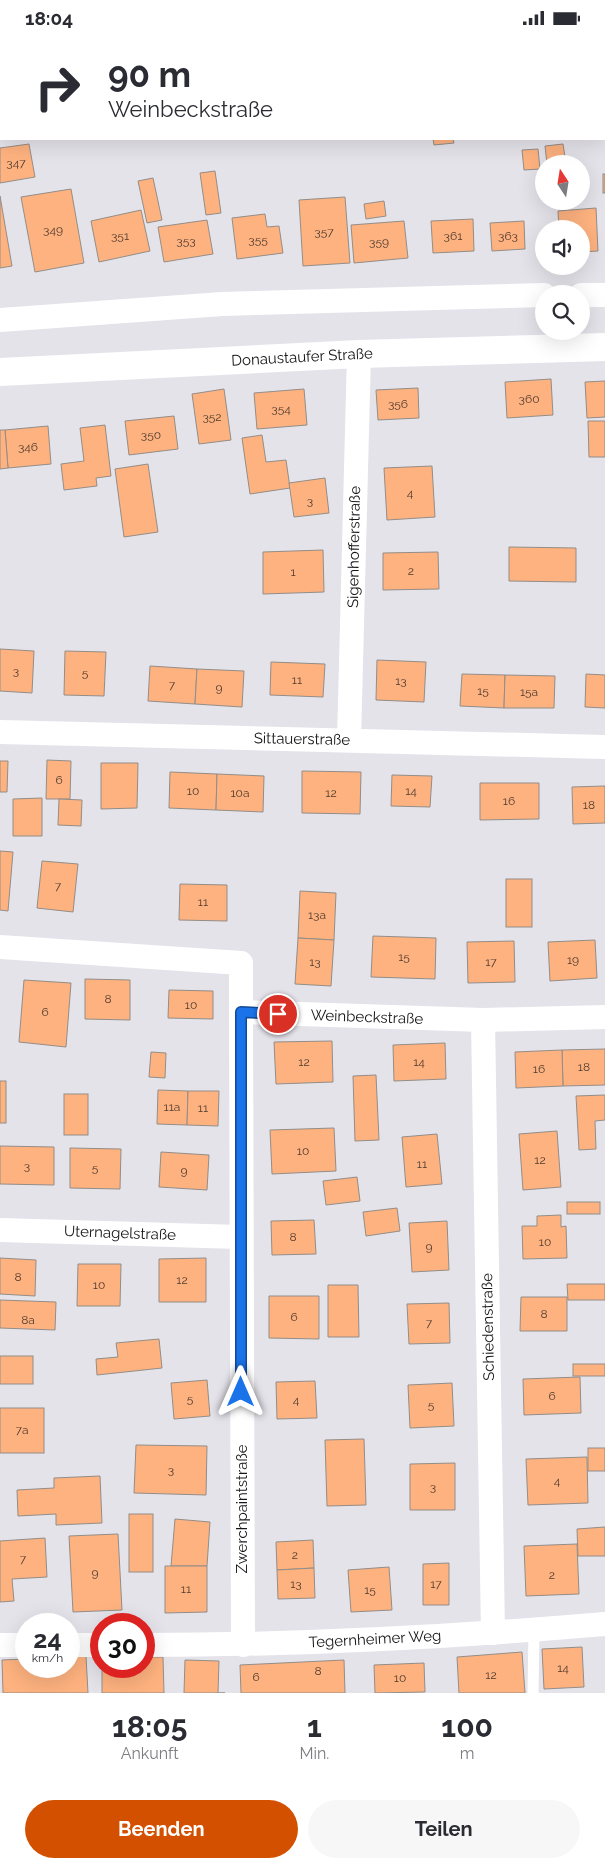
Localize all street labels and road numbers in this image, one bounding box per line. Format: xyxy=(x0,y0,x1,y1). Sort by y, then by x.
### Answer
street label: Donaustaufer Straße xyxy=(231,344,373,370)
street label: Sigenhofferstraße xyxy=(344,486,364,608)
street label: Sittauerstraße xyxy=(254,729,351,749)
street label: Weinbeckstraße xyxy=(310,1006,424,1028)
street label: Uternagelstraße xyxy=(64,1222,177,1244)
street label: Schiedenstraße xyxy=(478,1273,498,1381)
street label: Zwerchpaintstraße xyxy=(233,1444,251,1574)
street label: Tegernheimer Weg xyxy=(308,1627,442,1651)

